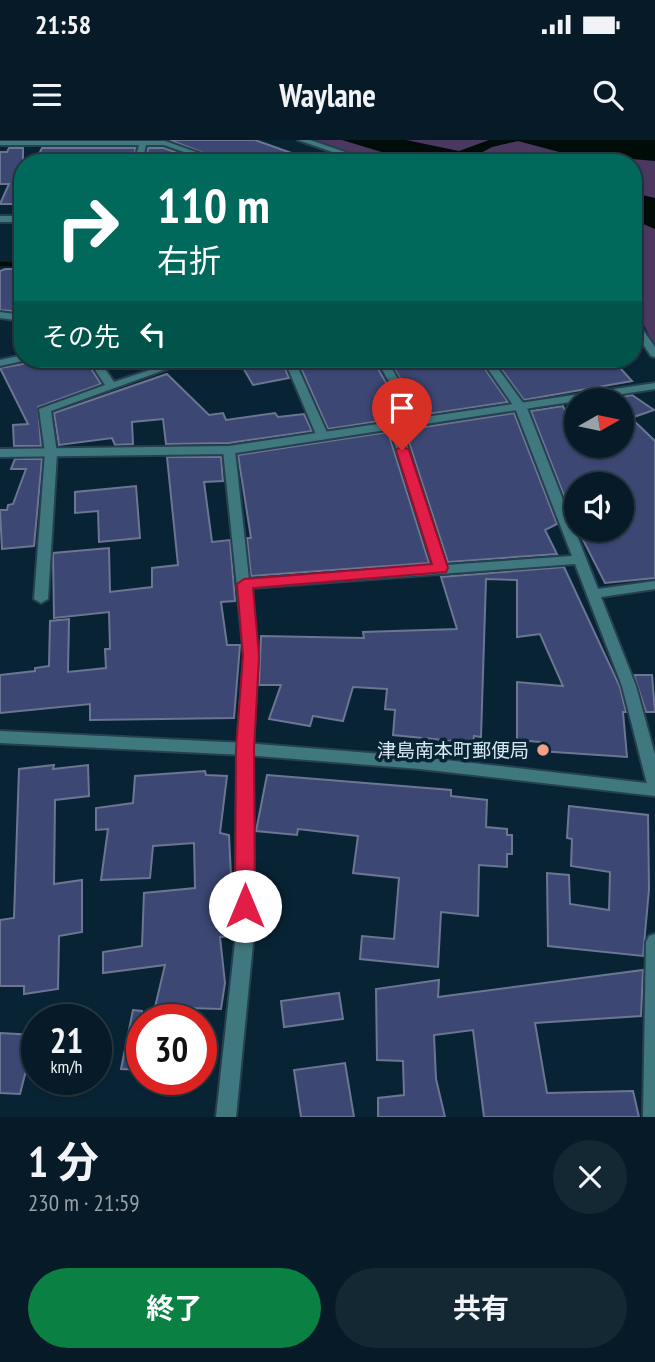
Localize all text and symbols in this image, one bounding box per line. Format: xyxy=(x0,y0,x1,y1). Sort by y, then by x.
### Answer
text: 21:58 xyxy=(35,8,91,41)
text: Waylane xyxy=(279,74,376,116)
icon: menu xyxy=(28,76,66,114)
icon: search xyxy=(589,76,627,114)
text: 110 m xyxy=(157,173,270,237)
icon: right xyxy=(42,182,133,273)
text: 右折 xyxy=(157,239,221,281)
icon: left xyxy=(134,315,172,353)
text: その先 xyxy=(42,320,120,353)
pin xyxy=(372,378,432,450)
north arrow xyxy=(564,388,634,458)
map controls xyxy=(564,388,634,542)
icon: arrive xyxy=(383,389,421,427)
button: sound xyxy=(564,472,634,542)
place label: 津島南本町郵便局 xyxy=(377,738,529,762)
marker: 津島南本町郵便局 xyxy=(535,742,551,758)
position arrow xyxy=(208,869,282,943)
speed limit sign: 30 xyxy=(126,1004,217,1095)
text: 21 xyxy=(50,1017,83,1063)
text: km/h xyxy=(51,1055,82,1078)
text: 1 分 xyxy=(28,1134,99,1189)
button: close xyxy=(553,1140,627,1214)
text: 230 m · 21:59 xyxy=(28,1188,140,1217)
button: 終了 xyxy=(28,1268,321,1348)
button: 共有 xyxy=(335,1268,627,1348)

